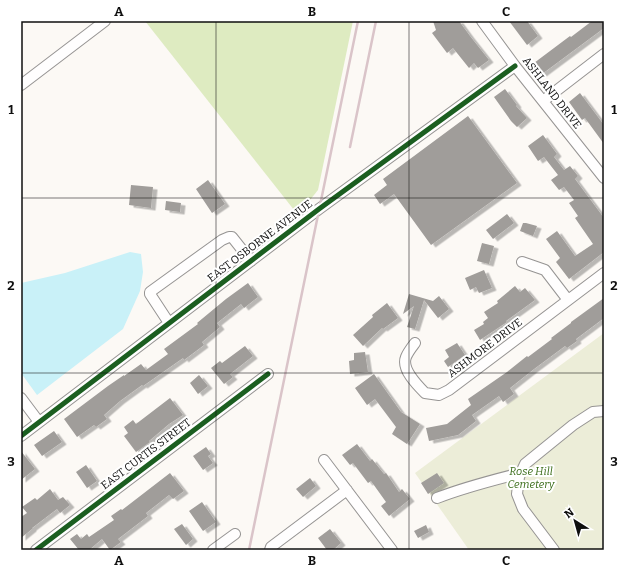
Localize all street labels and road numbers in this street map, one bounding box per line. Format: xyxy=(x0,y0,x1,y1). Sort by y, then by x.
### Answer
street label: ASHLAND DRIVE xyxy=(520,54,584,132)
street label: EAST OSBORNE AVENUE xyxy=(205,197,315,285)
street label: ASHMORE DRIVE xyxy=(445,316,525,380)
street label: EAST CURTIS STREET xyxy=(98,416,194,492)

